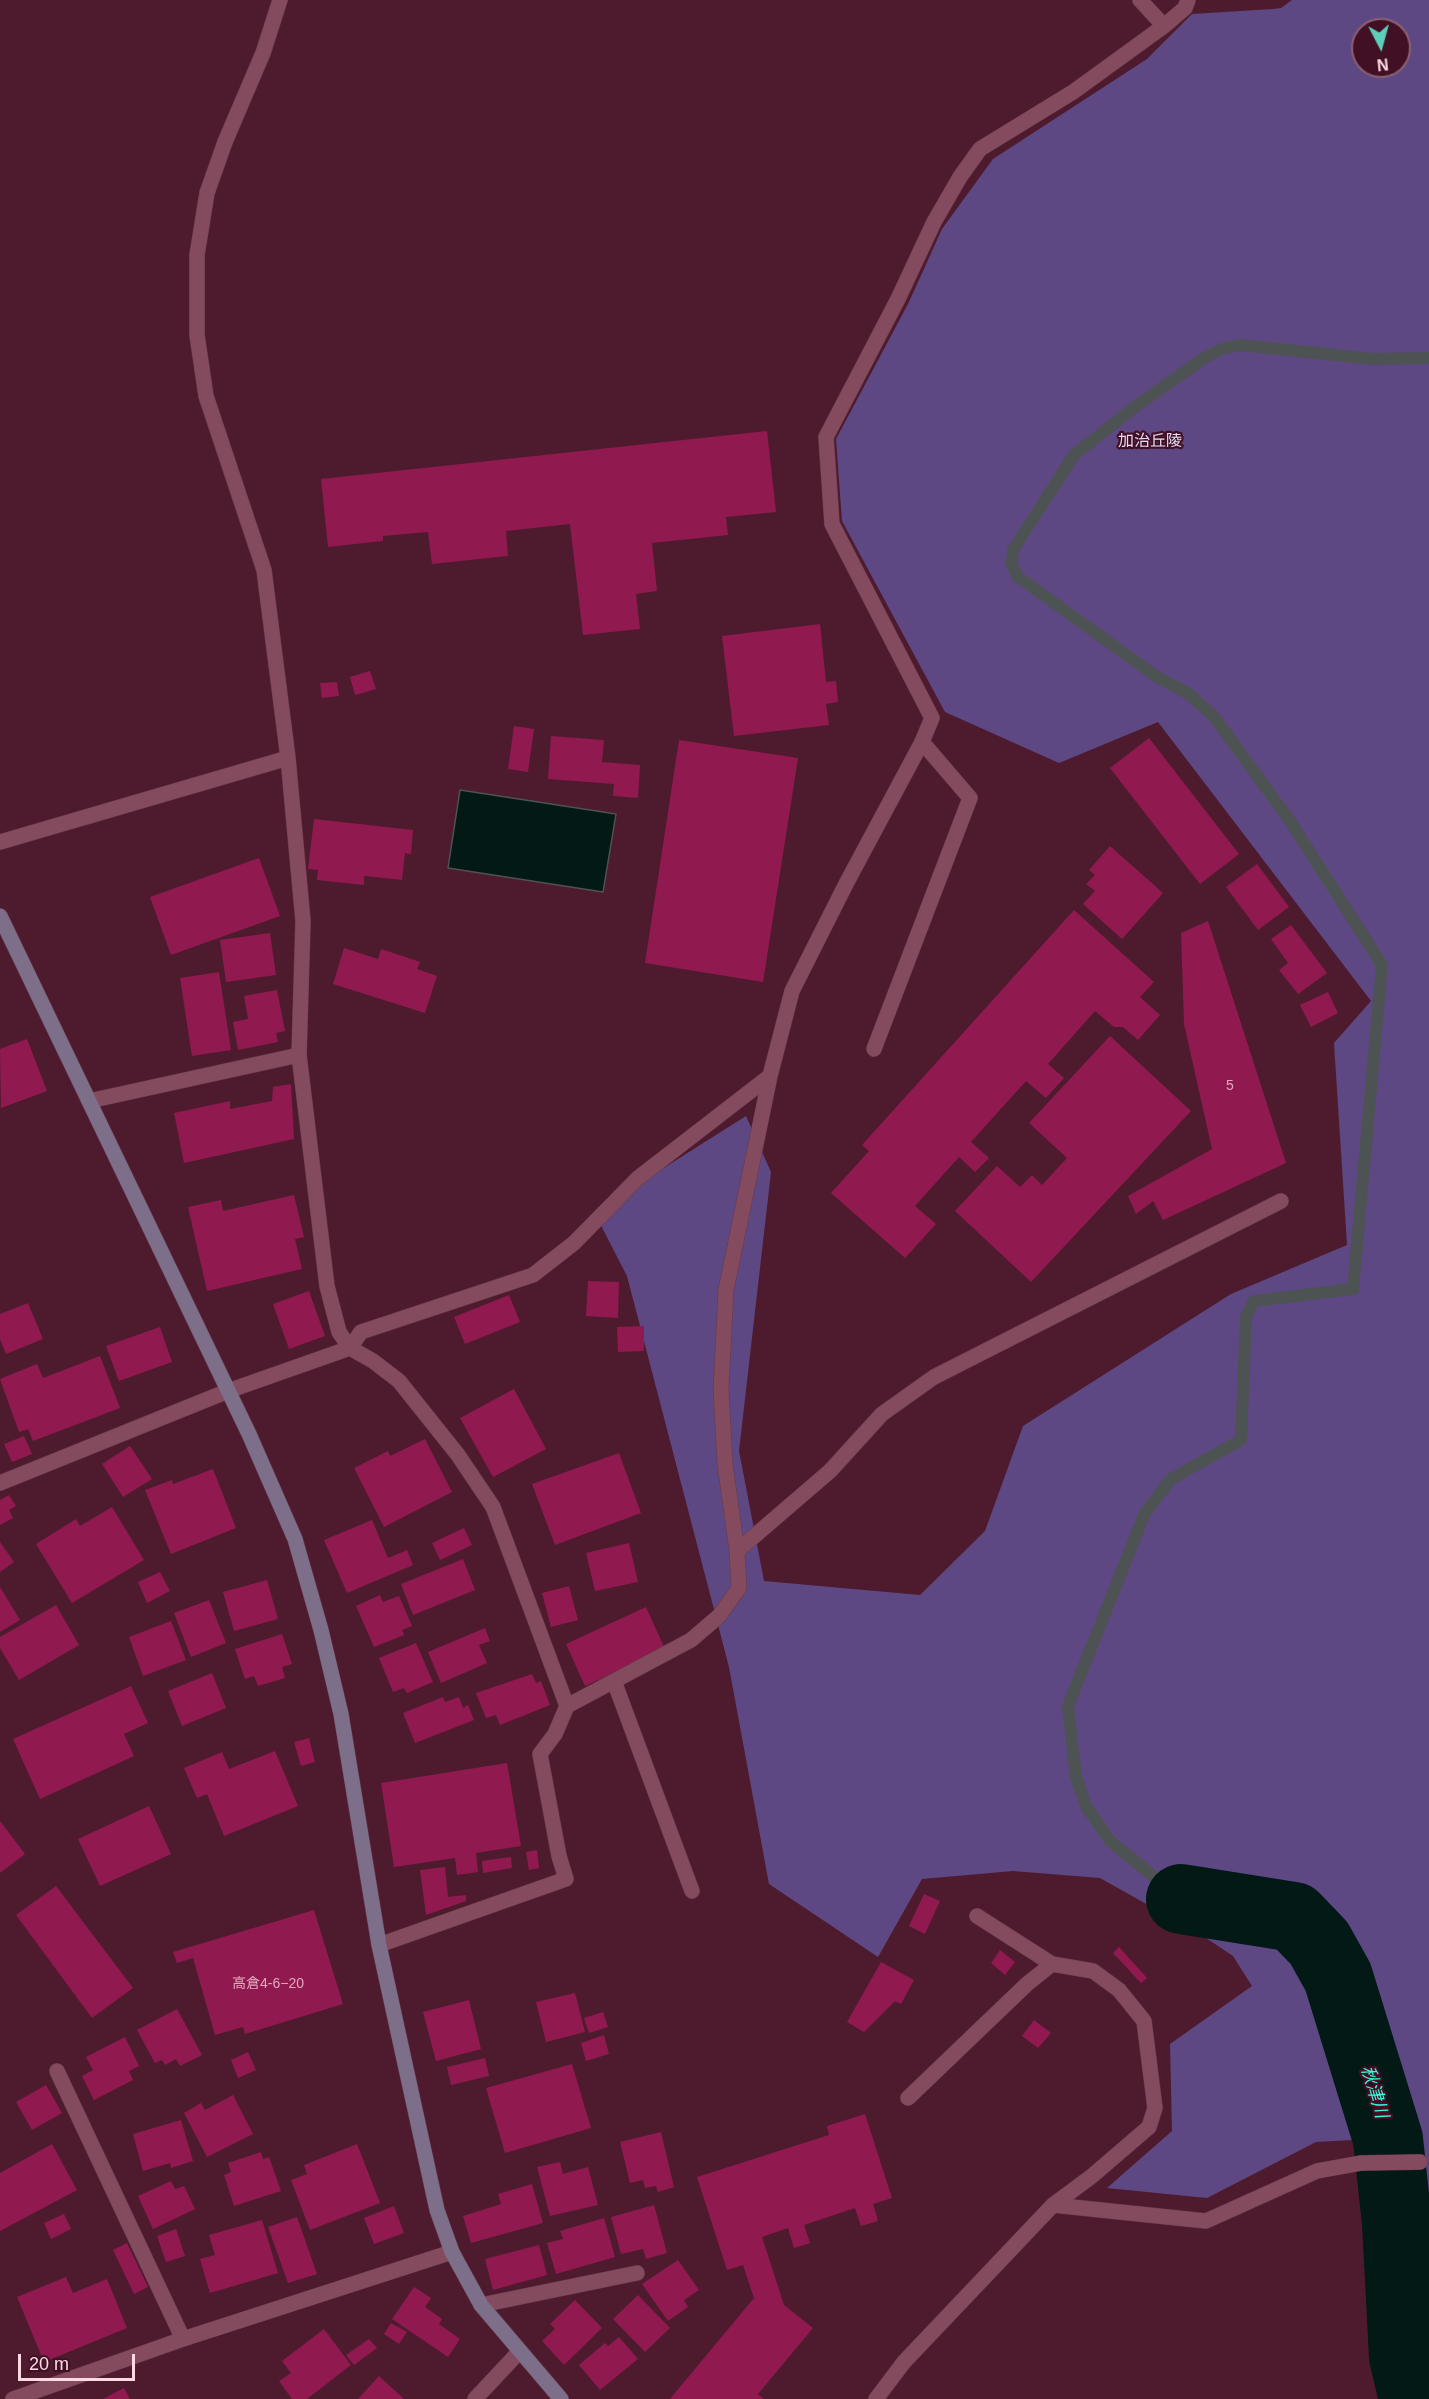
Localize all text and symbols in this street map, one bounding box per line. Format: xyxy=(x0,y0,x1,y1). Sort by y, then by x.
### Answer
north arrow xyxy=(1351,18,1411,78)
text: N xyxy=(1376,55,1389,73)
park label: 加治丘陵 xyxy=(1118,432,1182,452)
house number: 5 xyxy=(1226,1078,1234,1094)
house number: 高倉4-6−20 xyxy=(232,1976,304,1992)
water label: 秋津川 xyxy=(1356,2063,1392,2121)
scale bar xyxy=(21,2342,138,2380)
text: 20 m xyxy=(29,2354,69,2374)

